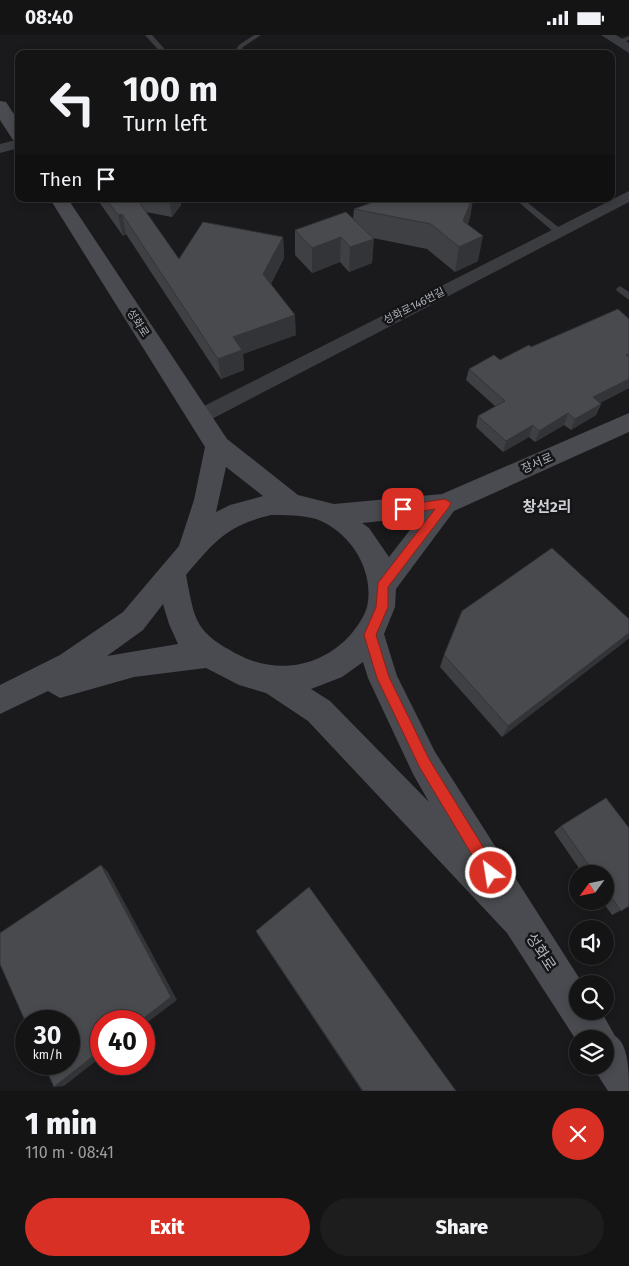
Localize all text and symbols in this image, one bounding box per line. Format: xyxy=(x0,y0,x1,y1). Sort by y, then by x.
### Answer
text: 08:40 xyxy=(25,6,73,29)
text: 100 m xyxy=(123,68,218,110)
icon: left xyxy=(40,70,105,135)
text: Turn left xyxy=(123,110,207,137)
icon: arrive xyxy=(92,165,120,193)
text: Then xyxy=(40,168,82,191)
street label: 성화로146번길 xyxy=(381,285,447,327)
street label: 성화로 xyxy=(124,307,152,339)
street label: 장서로 xyxy=(519,450,555,476)
pin xyxy=(382,488,424,530)
icon: arrive xyxy=(389,495,417,523)
district label: 창선2리 xyxy=(522,498,572,516)
position arrow xyxy=(464,846,516,898)
north arrow xyxy=(569,865,614,910)
map controls xyxy=(569,865,614,1075)
button: sound xyxy=(569,920,614,965)
street label: 성화로 xyxy=(522,930,560,974)
button: search xyxy=(569,975,614,1020)
speed limit sign: 40 xyxy=(90,1010,155,1075)
text: 30 xyxy=(34,1021,61,1051)
button: layers xyxy=(569,1030,614,1075)
text: km/h xyxy=(33,1048,62,1062)
text: 1 min xyxy=(25,1106,97,1142)
button: close xyxy=(552,1108,604,1160)
text: 110 m · 08:41 xyxy=(25,1143,114,1162)
button: Exit xyxy=(25,1198,310,1256)
button: Share xyxy=(320,1198,604,1256)

